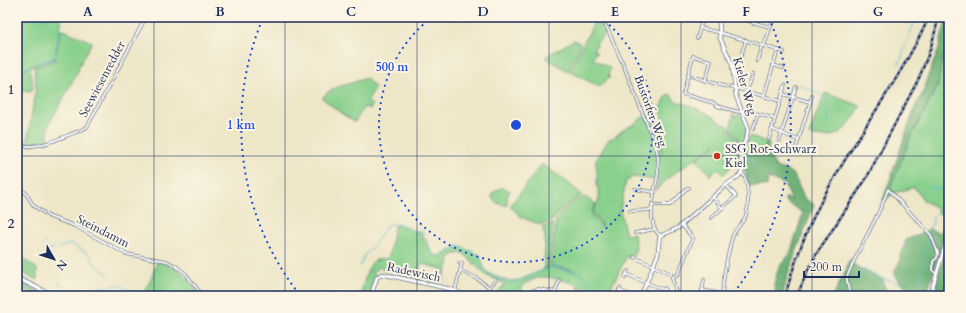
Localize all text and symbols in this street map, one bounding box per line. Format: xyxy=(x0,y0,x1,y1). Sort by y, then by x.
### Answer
text: A xyxy=(83,3,93,21)
text: B xyxy=(215,3,225,21)
text: C xyxy=(346,3,356,21)
text: D xyxy=(477,3,489,21)
text: E xyxy=(611,3,619,21)
text: F xyxy=(742,3,750,21)
text: G xyxy=(873,3,884,21)
street label: Seewiesenredder xyxy=(75,38,129,120)
street label: Kieler Weg xyxy=(729,55,761,117)
text: 500 m xyxy=(376,59,409,75)
street label: Bustorfer Weg xyxy=(631,73,672,149)
text: 1 xyxy=(8,81,14,99)
text: 1 km xyxy=(227,117,256,133)
centre of rings xyxy=(509,118,523,132)
place label: SSG Rot-Schwarz Kiel xyxy=(725,141,817,171)
marker: SSG Rot-Schwarz Kiel xyxy=(712,151,722,161)
street label: Steindamm xyxy=(74,211,133,252)
text: 2 xyxy=(8,215,15,233)
north arrow xyxy=(34,239,74,279)
scale bar xyxy=(804,253,859,279)
text: N xyxy=(52,257,70,274)
street label: Radewisch xyxy=(386,259,443,286)
text: 200 m xyxy=(810,259,843,275)

